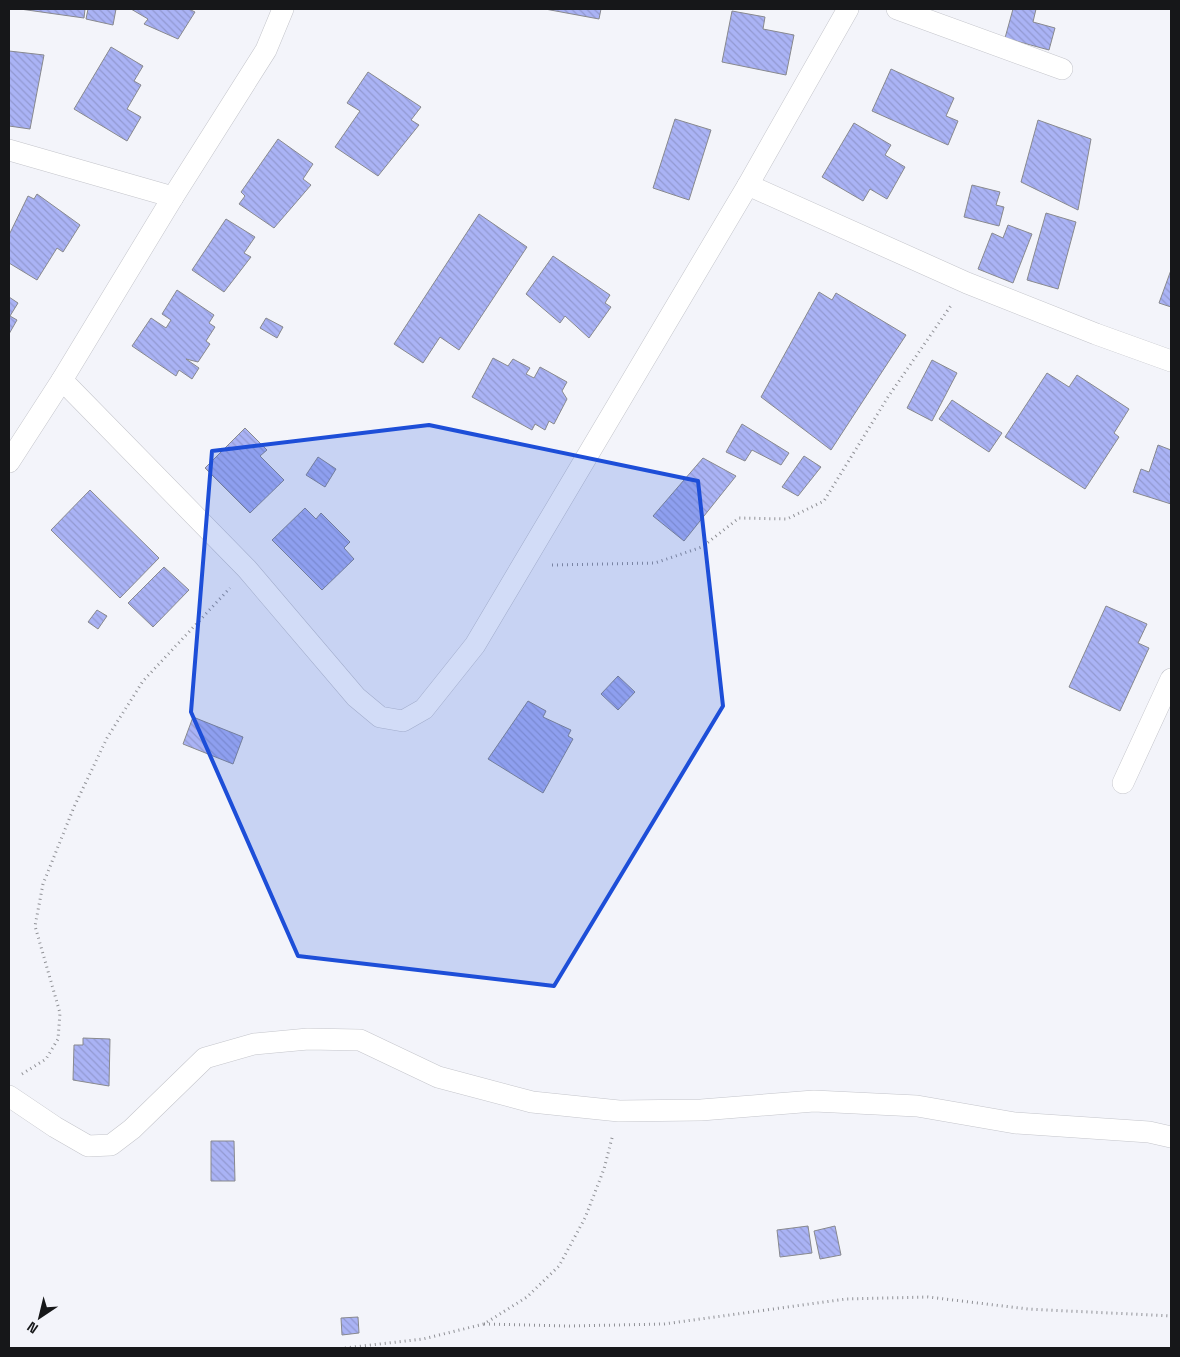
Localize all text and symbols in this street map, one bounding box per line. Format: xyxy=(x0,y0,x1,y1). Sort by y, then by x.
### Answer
north arrow xyxy=(15,1292,65,1342)
text: N xyxy=(24,1318,42,1338)

